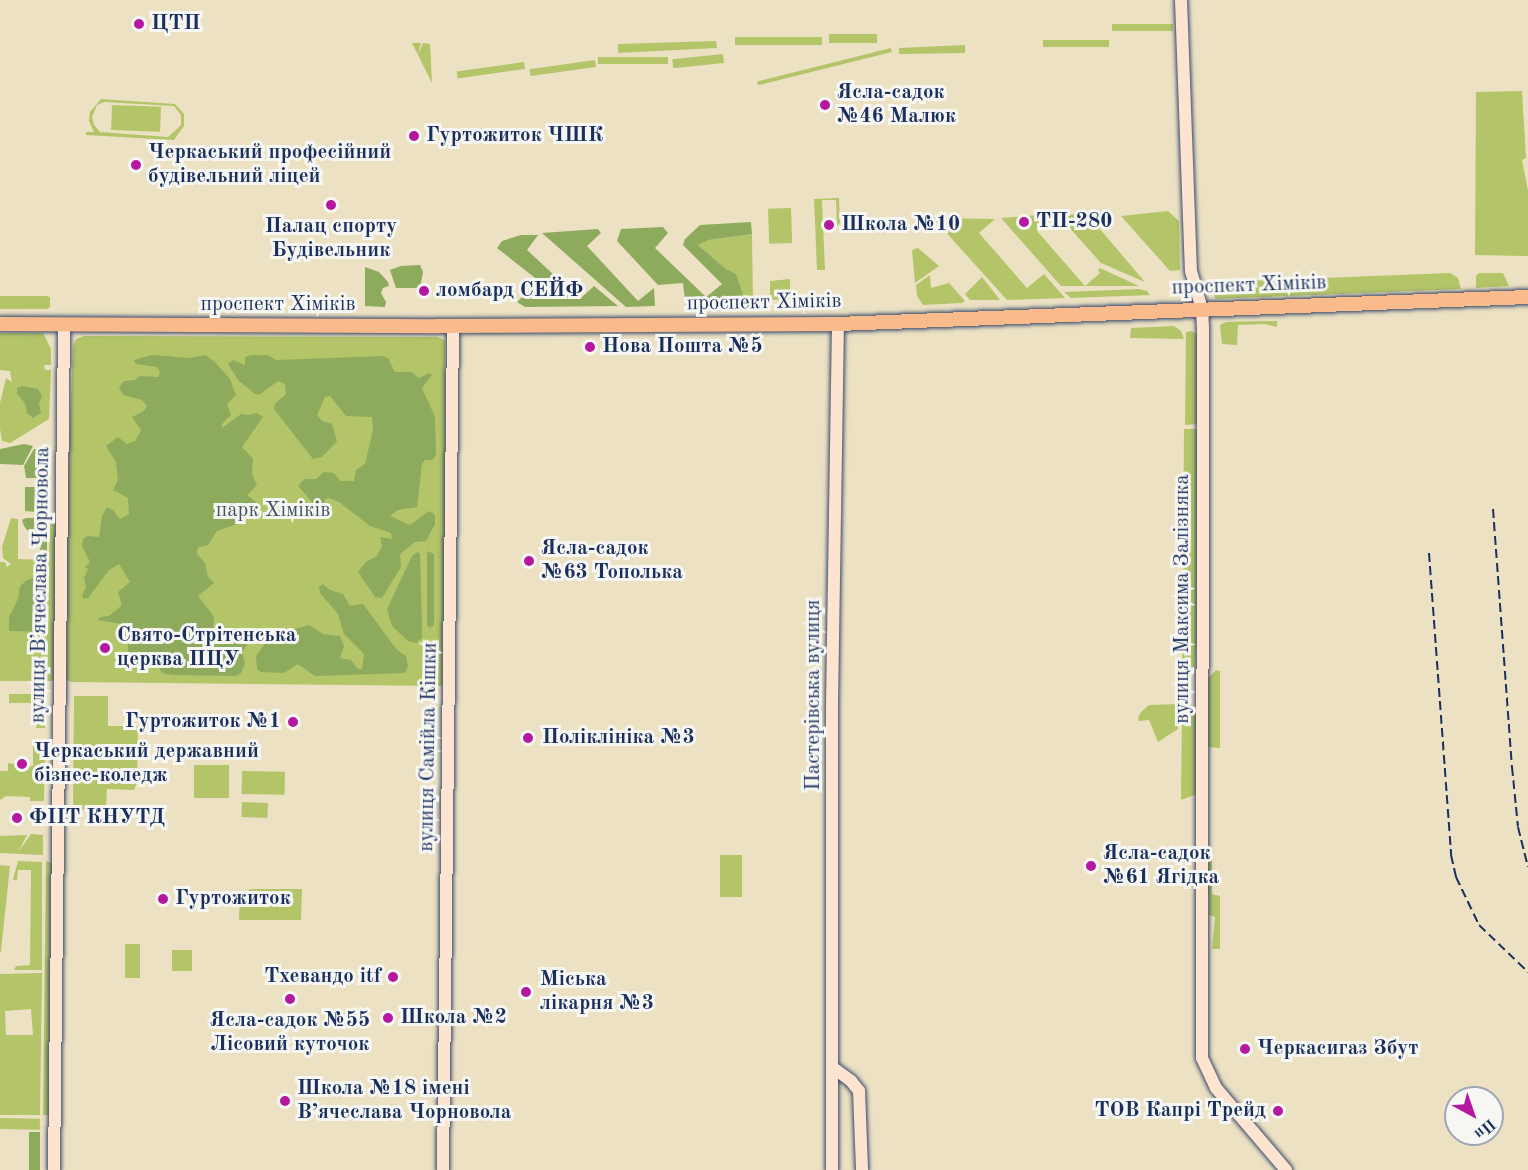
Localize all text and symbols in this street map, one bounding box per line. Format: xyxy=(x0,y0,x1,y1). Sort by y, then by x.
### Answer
place label: ЦТП xyxy=(151,11,200,37)
marker: ЦТП xyxy=(132,17,146,31)
place label: Ясла-садок №46 Малюк xyxy=(837,80,956,130)
marker: Ясла-садок №46 Малюк xyxy=(818,98,832,112)
place label: Гуртожиток ЧШК xyxy=(426,123,603,149)
marker: Гуртожиток ЧШК xyxy=(407,129,421,143)
place label: Черкаський професійний будівельний ліцей xyxy=(148,140,391,190)
marker: Черкаський професійний будівельний ліцей xyxy=(129,158,143,172)
marker: Палац спорту Будівельник xyxy=(324,198,338,212)
place label: ТП-280 xyxy=(1036,209,1112,235)
place label: Школа №10 xyxy=(841,212,960,238)
place label: Палац спорту Будівельник xyxy=(265,214,397,264)
marker: ТП-280 xyxy=(1017,215,1031,229)
marker: Школа №10 xyxy=(822,218,836,232)
street label: проспект Хіміків xyxy=(1171,271,1327,301)
place label: ломбард СЕЙФ xyxy=(436,278,583,304)
marker: ломбард СЕЙФ xyxy=(417,284,431,298)
street label: проспект Хіміків xyxy=(686,289,842,317)
street label: проспект Хіміків xyxy=(201,292,355,318)
place label: Нова Пошта №5 xyxy=(602,334,763,360)
marker: Нова Пошта №5 xyxy=(583,340,597,354)
street label: вулиця Вʼячеслава Чорновола xyxy=(26,447,56,723)
street label: вулиця Максима Залізняка xyxy=(1170,474,1196,724)
park label: парк Хіміків xyxy=(216,498,330,524)
place label: Ясла-садок №63 Тополька xyxy=(541,536,683,586)
marker: Ясла-садок №63 Тополька xyxy=(522,554,536,568)
street label: Пастерівська вулиця xyxy=(801,599,827,791)
place label: Свято-Стрітенська церква ПЦУ xyxy=(117,623,296,673)
marker: Свято-Стрітенська церква ПЦУ xyxy=(98,641,112,655)
street label: вулиця Самійла Кішки xyxy=(415,642,443,852)
place label: Гуртожиток №1 xyxy=(125,709,281,735)
marker: Гуртожиток №1 xyxy=(286,715,300,729)
place label: Поліклініка №3 xyxy=(542,725,695,751)
marker: Поліклініка №3 xyxy=(519,729,537,747)
place label: Черкаський державний бізнес-коледж xyxy=(34,739,259,789)
marker: Черкаський державний бізнес-коледж xyxy=(15,757,29,771)
place label: ФІІТ КНУТД xyxy=(29,805,165,831)
marker: ФІІТ КНУТД xyxy=(10,811,24,825)
place label: Ясла-садок №61 Ягідка xyxy=(1103,841,1219,891)
marker: Ясла-садок №61 Ягідка xyxy=(1084,859,1098,873)
place label: Гуртожиток xyxy=(175,886,291,912)
marker: Гуртожиток xyxy=(156,892,170,906)
place label: Тхевандо itf xyxy=(264,964,381,990)
place label: Міська лікарня №3 xyxy=(540,967,654,1017)
marker: Тхевандо itf xyxy=(386,970,400,984)
marker: Міська лікарня №3 xyxy=(517,983,535,1001)
marker: Ясла-садок №55 Лісовий куточок xyxy=(283,992,297,1006)
place label: Школа №2 xyxy=(400,1005,507,1031)
place label: Ясла-садок №55 Лісовий куточок xyxy=(210,1008,370,1058)
marker: Школа №2 xyxy=(381,1011,395,1025)
place label: Черкасигаз Збут xyxy=(1257,1036,1419,1062)
marker: Черкасигаз Збут xyxy=(1238,1042,1252,1056)
place label: Школа №18 імені В’ячеслава Чорновола xyxy=(297,1076,511,1126)
north arrow xyxy=(1444,1086,1504,1146)
marker: Школа №18 імені В’ячеслава Чорновола xyxy=(278,1094,292,1108)
place label: ТОВ Капрі Трейд xyxy=(1094,1098,1266,1124)
marker: ТОВ Капрі Трейд xyxy=(1271,1104,1285,1118)
text: Пн xyxy=(1471,1115,1498,1141)

